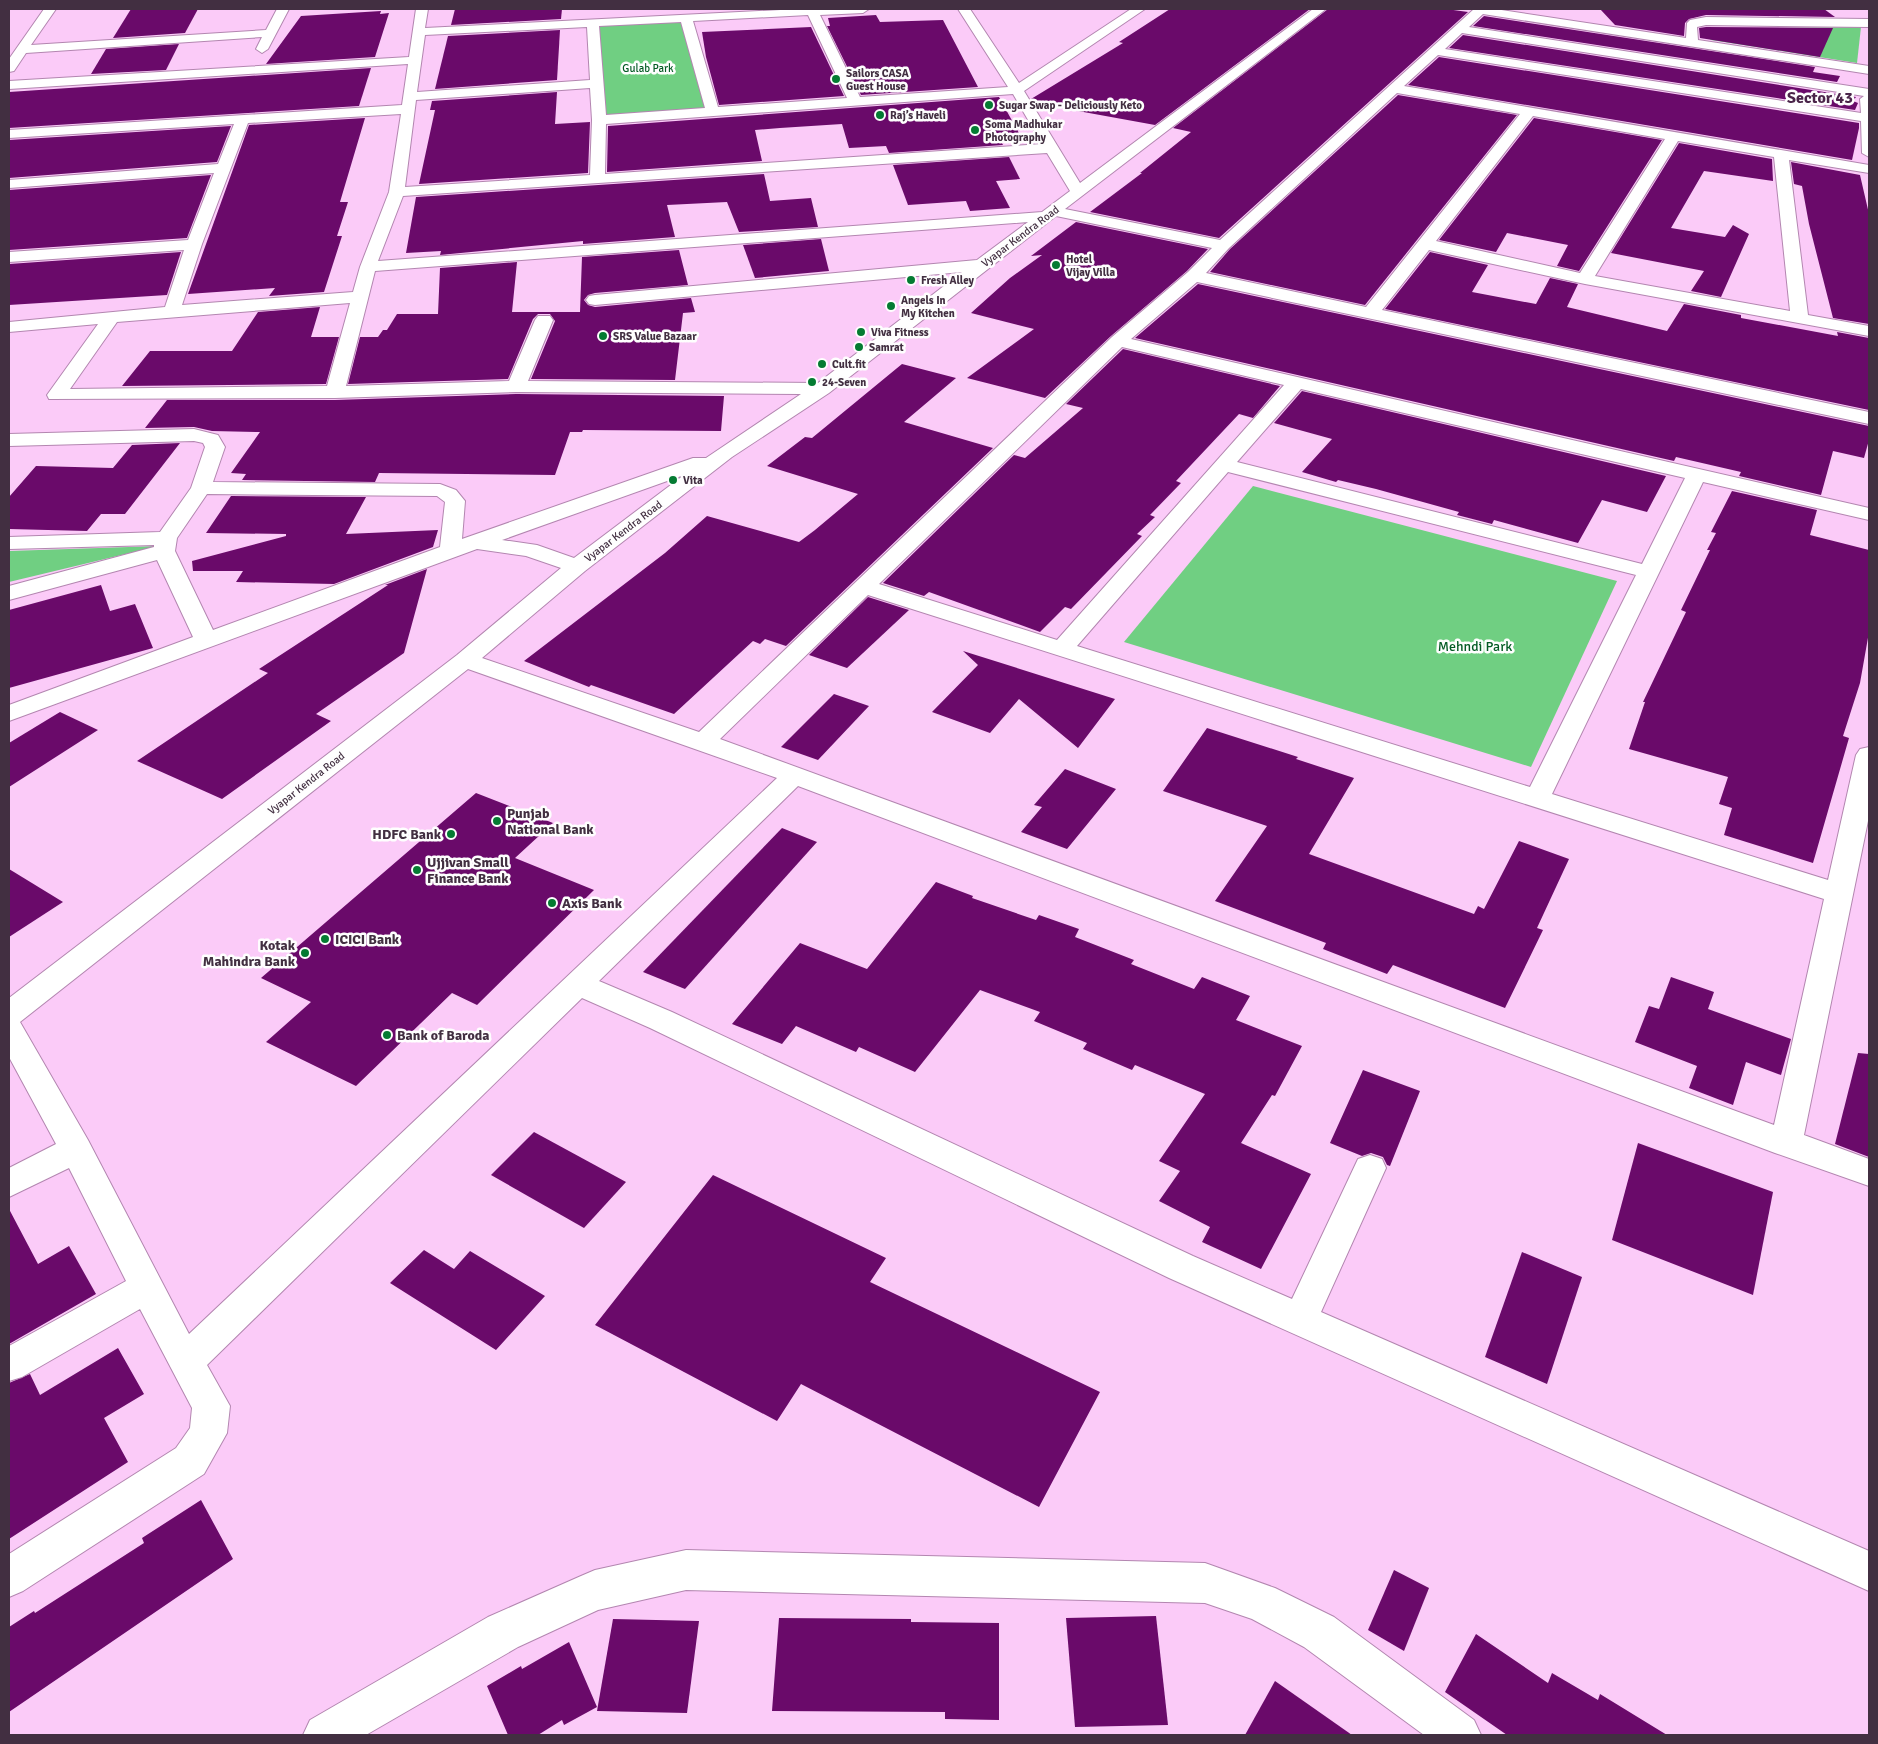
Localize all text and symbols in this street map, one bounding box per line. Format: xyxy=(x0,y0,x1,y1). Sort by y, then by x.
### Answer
park label: Gulab Park xyxy=(622,62,674,75)
place label: Sailors CASA Guest House xyxy=(846,67,909,93)
marker: Sailors CASA Guest House xyxy=(830,73,842,85)
district label: Sector 43 xyxy=(1787,88,1853,108)
marker: Sugar Swap - Deliciously Keto xyxy=(983,99,995,111)
place label: Sugar Swap - Deliciously Keto xyxy=(999,99,1142,112)
marker: Raj’s Haveli xyxy=(874,109,886,121)
place label: Raj’s Haveli xyxy=(890,109,946,122)
place label: Soma Madhukar Photography xyxy=(985,118,1063,144)
marker: Soma Madhukar Photography xyxy=(969,124,981,136)
street label: Vyapar Kendra Road xyxy=(979,203,1062,270)
place label: Hotel Vijay Villa xyxy=(1066,253,1115,279)
marker: Hotel Vijay Villa xyxy=(1050,259,1062,271)
marker: Fresh Alley xyxy=(905,274,917,286)
place label: Fresh Alley xyxy=(921,274,975,287)
place label: Angels In My Kitchen xyxy=(901,294,955,320)
marker: Angels In My Kitchen xyxy=(885,300,897,312)
marker: Viva Fitness xyxy=(855,326,867,338)
place label: Viva Fitness xyxy=(871,326,929,339)
marker: SRS Value Bazaar xyxy=(597,330,609,342)
place label: SRS Value Bazaar xyxy=(613,330,697,343)
marker: Samrat xyxy=(853,341,865,353)
place label: Samrat xyxy=(869,341,904,354)
marker: Cult.fit xyxy=(816,358,828,370)
place label: Cult.fit xyxy=(832,358,866,371)
marker: 24-Seven xyxy=(806,376,818,388)
place label: 24-Seven xyxy=(822,376,866,389)
marker: Vita xyxy=(667,474,679,486)
place label: Vita xyxy=(683,474,703,487)
street label: Vyapar Kendra Road xyxy=(582,498,665,565)
park label: Mehndi Park xyxy=(1438,638,1512,655)
street label: Vyapar Kendra Road xyxy=(265,749,347,817)
place label: Punjab National Bank xyxy=(507,805,594,838)
marker: Punjab National Bank xyxy=(491,815,503,827)
place label: HDFC Bank xyxy=(372,826,442,843)
marker: HDFC Bank xyxy=(445,828,457,840)
place label: Ujjivan Small Finance Bank xyxy=(427,854,509,887)
marker: Ujjivan Small Finance Bank xyxy=(411,864,423,876)
place label: Axis Bank xyxy=(562,895,623,912)
marker: Axis Bank xyxy=(546,897,558,909)
place label: ICICI Bank xyxy=(335,931,400,948)
marker: ICICI Bank xyxy=(319,933,331,945)
place label: Kotak Mahindra Bank xyxy=(203,937,296,970)
marker: Kotak Mahindra Bank xyxy=(299,947,311,959)
place label: Bank of Baroda xyxy=(397,1027,489,1044)
marker: Bank of Baroda xyxy=(381,1029,393,1041)

